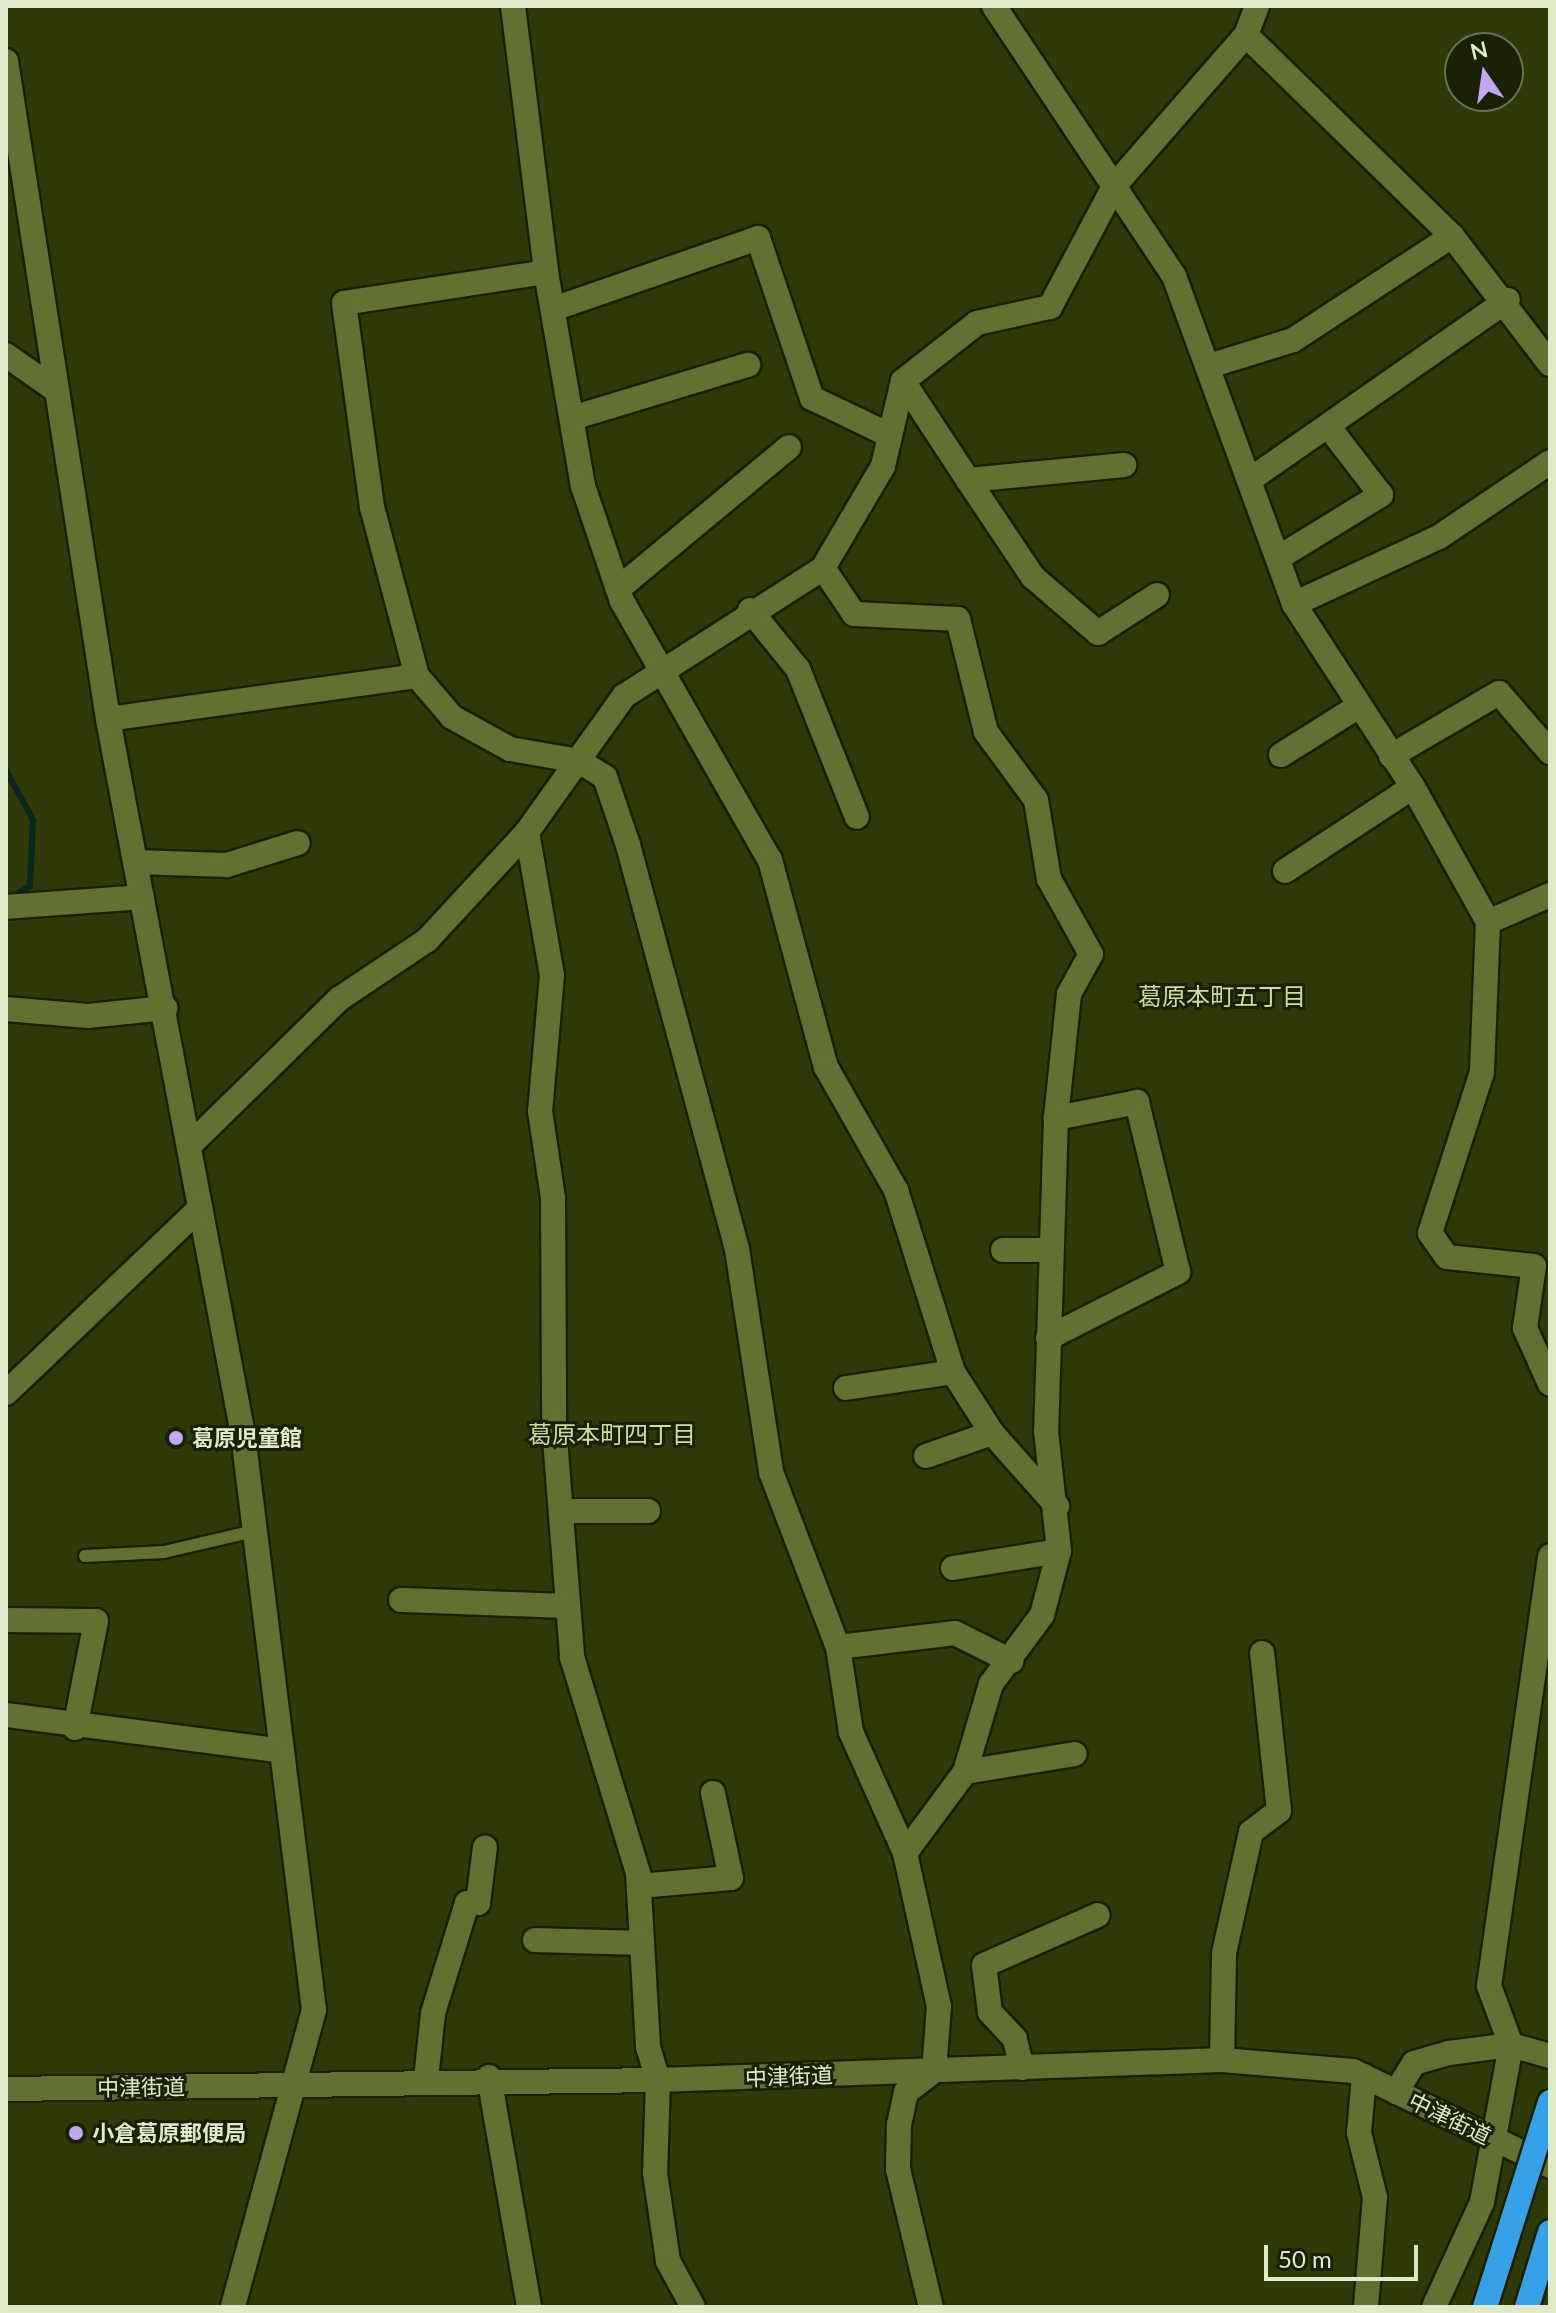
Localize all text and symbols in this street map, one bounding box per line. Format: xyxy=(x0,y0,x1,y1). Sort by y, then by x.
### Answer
north arrow xyxy=(1444,32,1524,112)
text: N xyxy=(1468,35,1490,65)
district label: 葛原本町五丁目 xyxy=(1138,982,1306,1010)
district label: 葛原本町四丁目 xyxy=(528,1420,696,1448)
place label: 葛原児童館 xyxy=(192,1425,302,1451)
marker: 葛原児童館 xyxy=(167,1429,185,1447)
street label: 中津街道 xyxy=(745,2061,833,2091)
street label: 中津街道 xyxy=(97,2073,185,2101)
street label: 中津街道 xyxy=(1405,2087,1495,2149)
place label: 小倉葛原郵便局 xyxy=(92,2120,246,2146)
marker: 小倉葛原郵便局 xyxy=(67,2124,85,2142)
scale bar xyxy=(1268,2229,1422,2279)
text: 50 m xyxy=(1278,2244,1332,2273)

